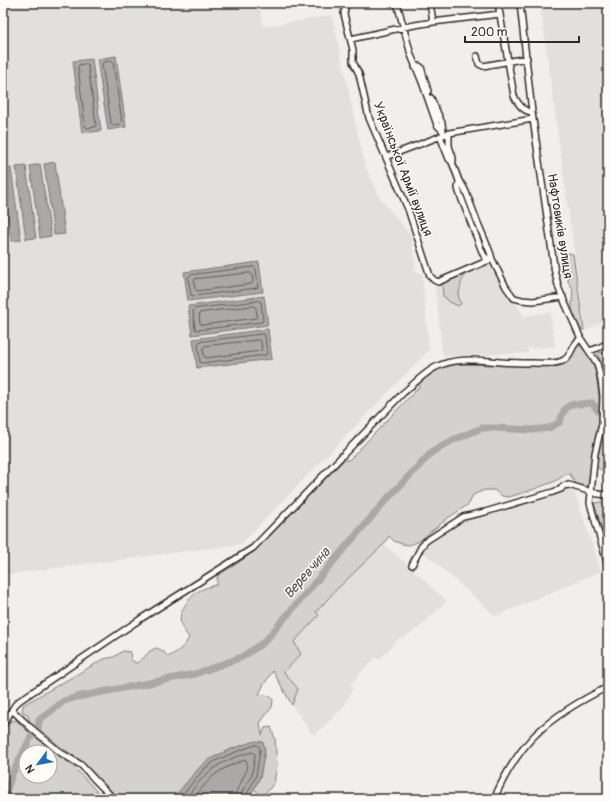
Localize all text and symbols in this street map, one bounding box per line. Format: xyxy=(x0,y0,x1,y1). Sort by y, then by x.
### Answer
scale bar xyxy=(465,18,579,44)
text: 200 m xyxy=(471,25,508,40)
street label: Української Армії вулиця xyxy=(370,100,436,238)
street label: Нафтовиків вулиця xyxy=(544,172,576,280)
water label: Веревчина xyxy=(280,543,335,602)
north arrow xyxy=(18,744,58,784)
text: N xyxy=(22,762,37,776)

